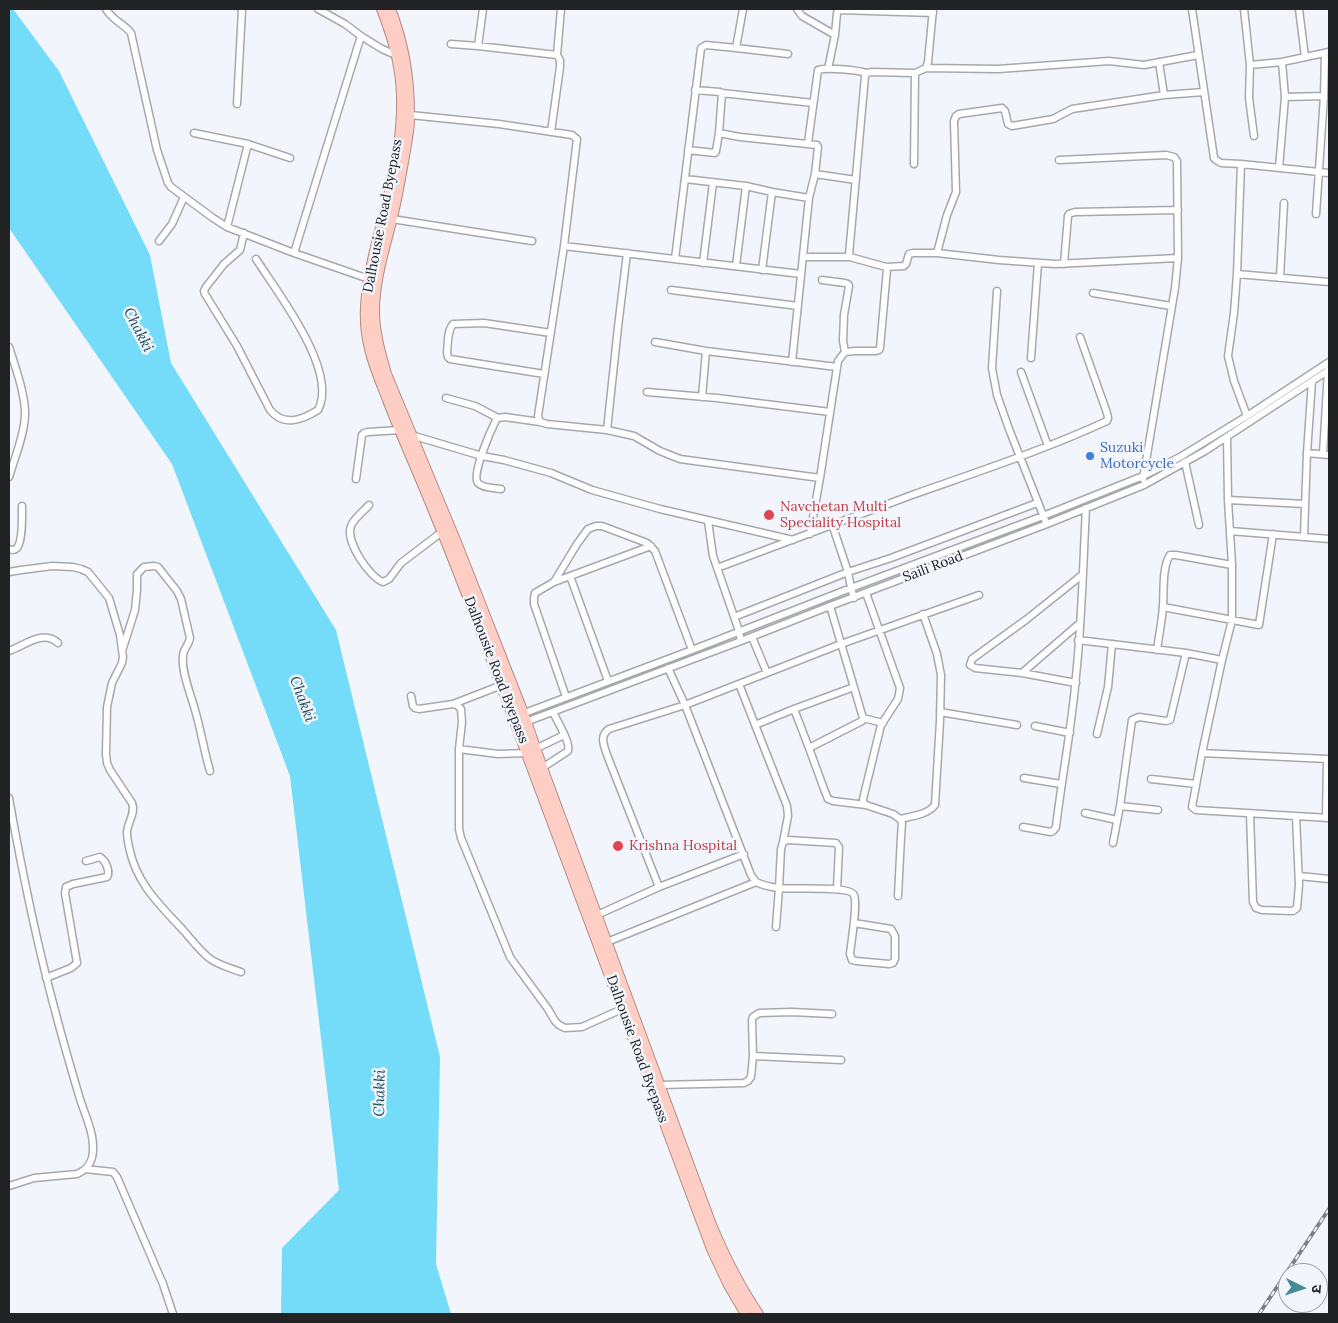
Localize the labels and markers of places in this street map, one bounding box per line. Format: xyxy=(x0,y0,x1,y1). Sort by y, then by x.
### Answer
place label: Suzuki Motorcycle xyxy=(1100,440,1174,472)
marker: Suzuki Motorcycle xyxy=(1084,450,1096,462)
place label: Navchetan Multi Speciality Hospital xyxy=(780,499,901,532)
marker: Navchetan Multi Speciality Hospital xyxy=(762,508,776,522)
place label: Krishna Hospital xyxy=(629,838,737,854)
marker: Krishna Hospital xyxy=(611,839,625,853)

